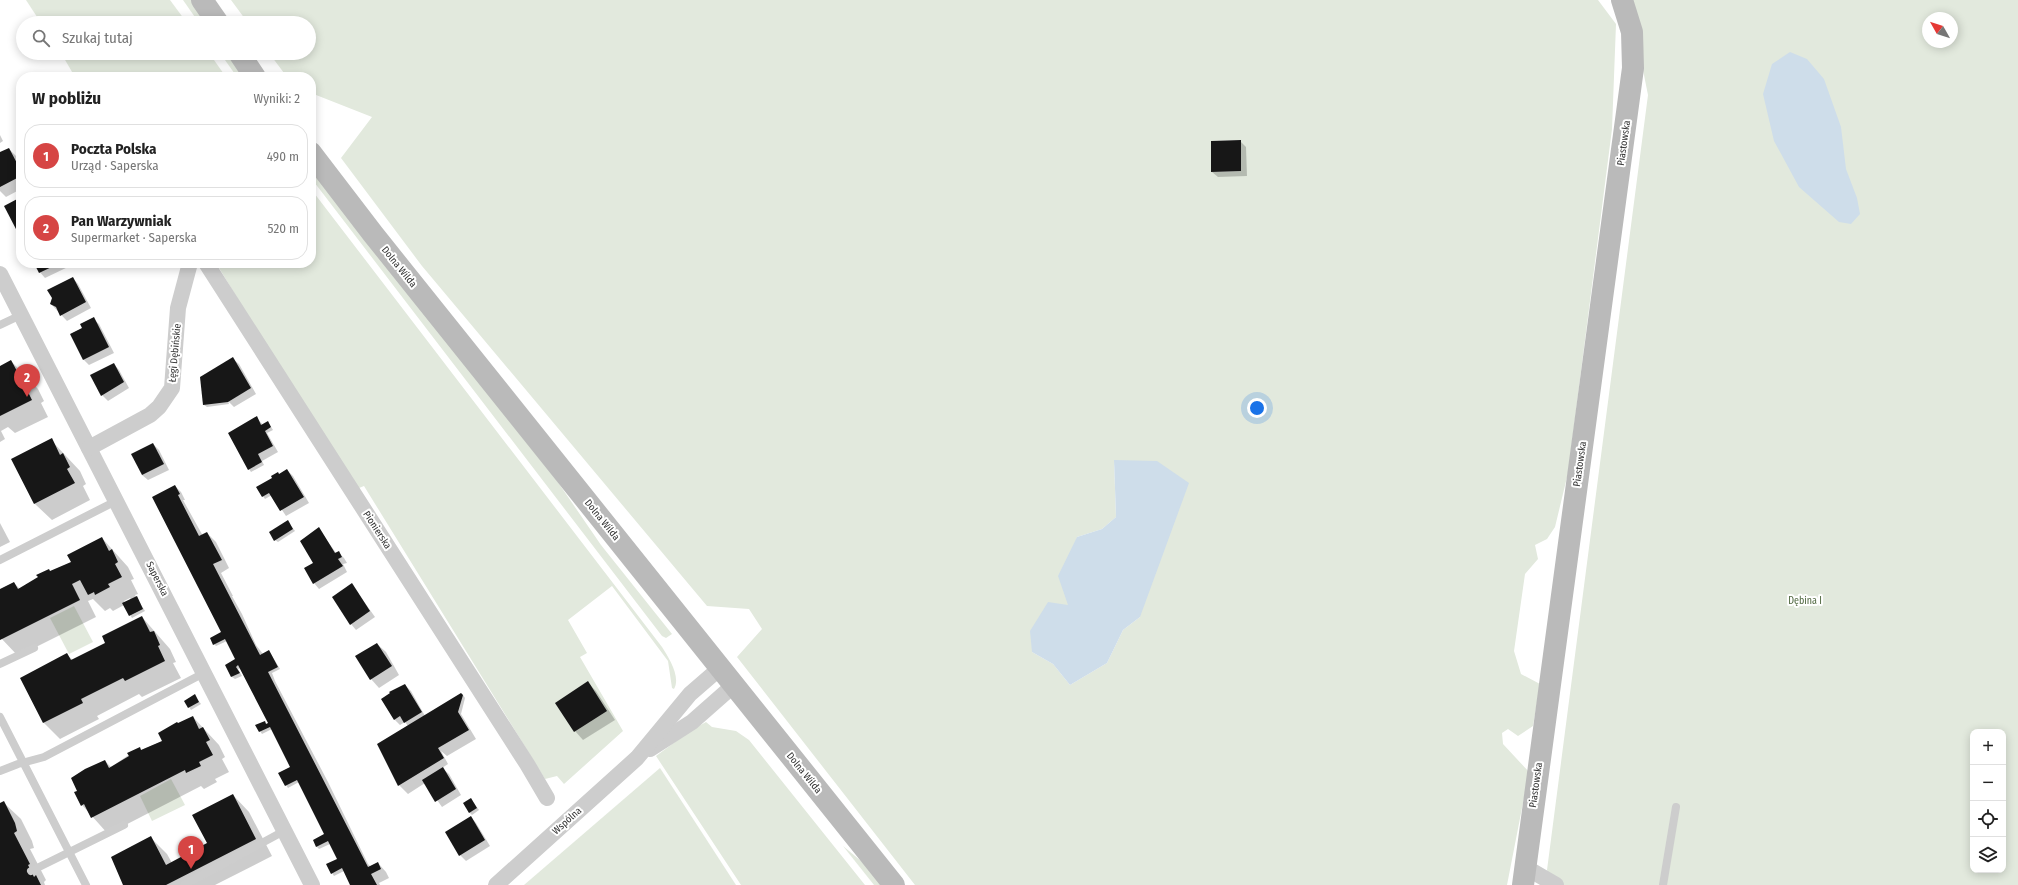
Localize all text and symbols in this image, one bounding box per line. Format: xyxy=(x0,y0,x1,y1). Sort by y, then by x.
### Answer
north arrow xyxy=(1922,12,1958,48)
search box xyxy=(16,16,316,60)
icon: search xyxy=(30,27,52,49)
text: Szukaj tutaj xyxy=(62,29,133,47)
text: W pobliżu xyxy=(32,88,101,109)
text: Wyniki: 2 xyxy=(253,91,300,106)
street label: Piastowska xyxy=(1615,120,1633,166)
text: Poczta Polska xyxy=(71,140,157,158)
text: 1 xyxy=(43,149,49,164)
text: 490 m xyxy=(267,149,299,164)
text: Urząd · Saperska xyxy=(71,158,159,173)
text: Pan Warzywniak xyxy=(71,212,171,230)
text: 2 xyxy=(43,221,49,236)
text: 520 m xyxy=(268,221,299,236)
text: Supermarket · Saperska xyxy=(71,230,197,245)
street label: Dolna Wilda xyxy=(379,244,419,290)
street label: Łęgi Dębińskie xyxy=(166,323,184,383)
pin: 2 xyxy=(14,364,40,397)
your location xyxy=(1247,398,1267,418)
street label: Piastowska xyxy=(1571,441,1589,487)
street label: Dolna Wilda xyxy=(582,497,622,543)
street label: Pionierska xyxy=(360,509,394,551)
street label: Saperska xyxy=(143,560,171,598)
park label: Dębina I xyxy=(1788,595,1822,607)
map controls xyxy=(1970,729,2006,873)
button: + xyxy=(1970,729,2006,765)
street label: Dolna Wilda xyxy=(784,750,824,796)
street label: Piastowska xyxy=(1527,762,1545,808)
button: − xyxy=(1970,765,2006,801)
button: locate xyxy=(1970,801,2006,837)
street label: Wspólna xyxy=(550,805,584,837)
pin: 1 xyxy=(178,836,204,869)
button: layers xyxy=(1970,837,2006,873)

